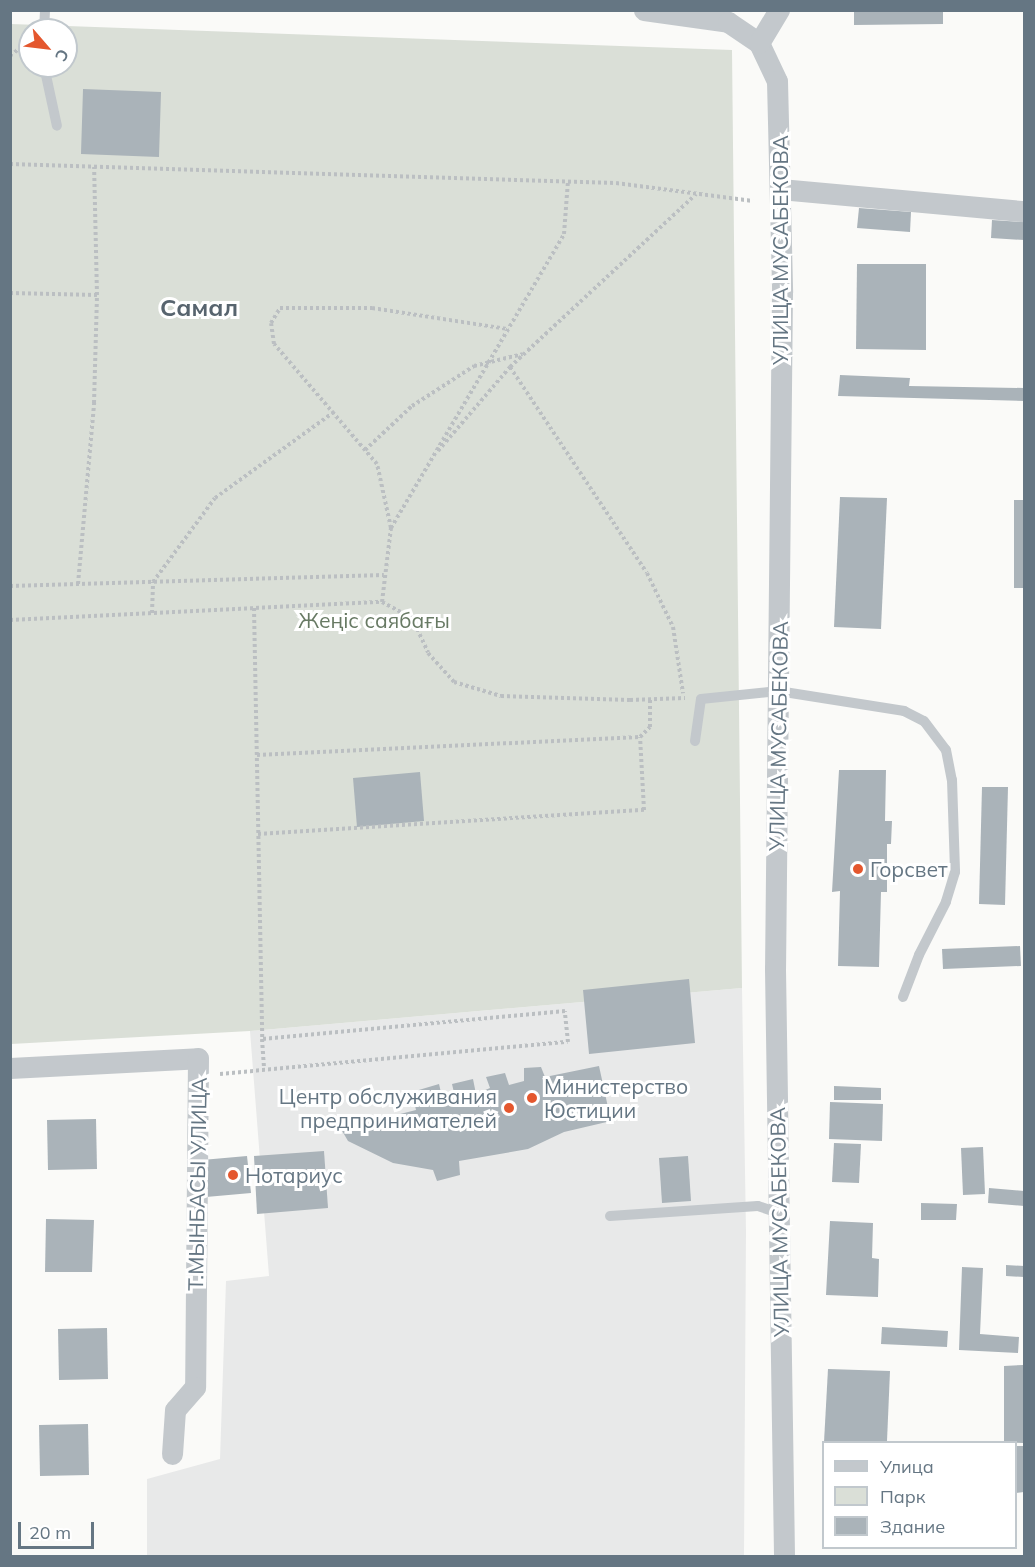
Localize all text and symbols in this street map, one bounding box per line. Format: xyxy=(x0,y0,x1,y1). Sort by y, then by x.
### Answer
north arrow xyxy=(18,18,78,78)
text: С xyxy=(51,46,74,65)
street label: УЛИЦА МУСАБЕКОВА xyxy=(767,135,793,365)
district label: Самал xyxy=(160,294,238,322)
park label: Жеңіс саябағы xyxy=(298,607,450,633)
street label: УЛИЦА МУСАБЕКОВА xyxy=(763,621,793,851)
place label: Горсвет xyxy=(870,856,948,882)
marker: Горсвет xyxy=(851,862,865,876)
place label: Министерство Юстиции xyxy=(544,1073,688,1123)
street label: Т.МЫНБАСЫ УЛИЦА xyxy=(183,1077,211,1291)
place label: Центр обслуживания предпринимателей xyxy=(279,1083,497,1133)
marker: Министерство Юстиции xyxy=(525,1091,539,1105)
marker: Центр обслуживания предпринимателей xyxy=(502,1101,516,1115)
street label: УЛИЦА МУСАБЕКОВА xyxy=(764,1107,794,1337)
place label: Нотариус xyxy=(245,1162,343,1188)
marker: Нотариус xyxy=(226,1168,240,1182)
legend xyxy=(822,1441,1017,1549)
text: Улица xyxy=(880,1455,934,1478)
text: Парк xyxy=(880,1485,925,1508)
scale bar xyxy=(21,1510,98,1548)
text: Здание xyxy=(880,1515,945,1538)
text: 20 m xyxy=(29,1521,71,1544)

